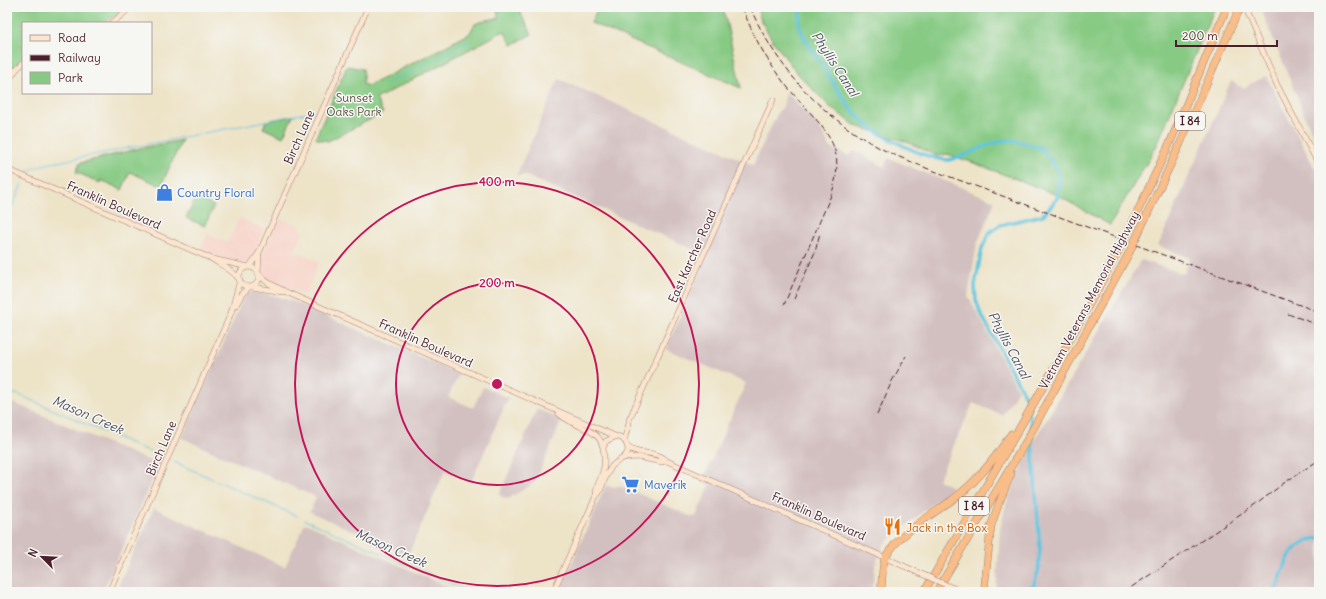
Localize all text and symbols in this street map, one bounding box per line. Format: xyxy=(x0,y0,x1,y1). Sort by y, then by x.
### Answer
legend xyxy=(22,22,152,94)
scale bar xyxy=(1176,22,1277,48)
water label: Phyllis Canal xyxy=(808,28,863,101)
text: 200 m xyxy=(1182,28,1218,43)
text: Road xyxy=(58,30,86,45)
text: Railway xyxy=(58,50,101,65)
text: Park xyxy=(58,70,83,85)
park label: Sunset Oaks Park xyxy=(326,90,382,119)
street label: Birch Lane xyxy=(280,107,318,167)
road number: I 84 xyxy=(1175,112,1205,130)
text: 400 m xyxy=(479,174,516,189)
street label: Franklin Boulevard xyxy=(65,178,163,232)
shop icon: Country Floral xyxy=(154,182,174,202)
place label: Country Floral xyxy=(177,185,255,200)
street label: East Karcher Road xyxy=(665,207,719,305)
street label: Vietnam Veterans Memorial Highway xyxy=(1035,208,1143,392)
text: 200 m xyxy=(479,275,515,290)
water label: Phyllis Canal xyxy=(984,308,1035,384)
street label: Franklin Boulevard xyxy=(377,316,475,370)
centre of rings xyxy=(490,377,504,391)
water label: Mason Creek xyxy=(50,392,127,439)
street label: Birch Lane xyxy=(143,418,179,478)
supermarket icon: Maverik xyxy=(621,474,641,494)
place label: Maverik xyxy=(644,477,687,492)
street label: Franklin Boulevard xyxy=(770,489,868,543)
road number: I 84 xyxy=(959,497,989,515)
restaurant icon: Jack in the Box xyxy=(883,517,903,537)
place label: Jack in the Box xyxy=(906,520,987,535)
water label: Mason Creek xyxy=(353,525,430,572)
north arrow xyxy=(22,537,62,577)
text: N xyxy=(25,547,41,559)

